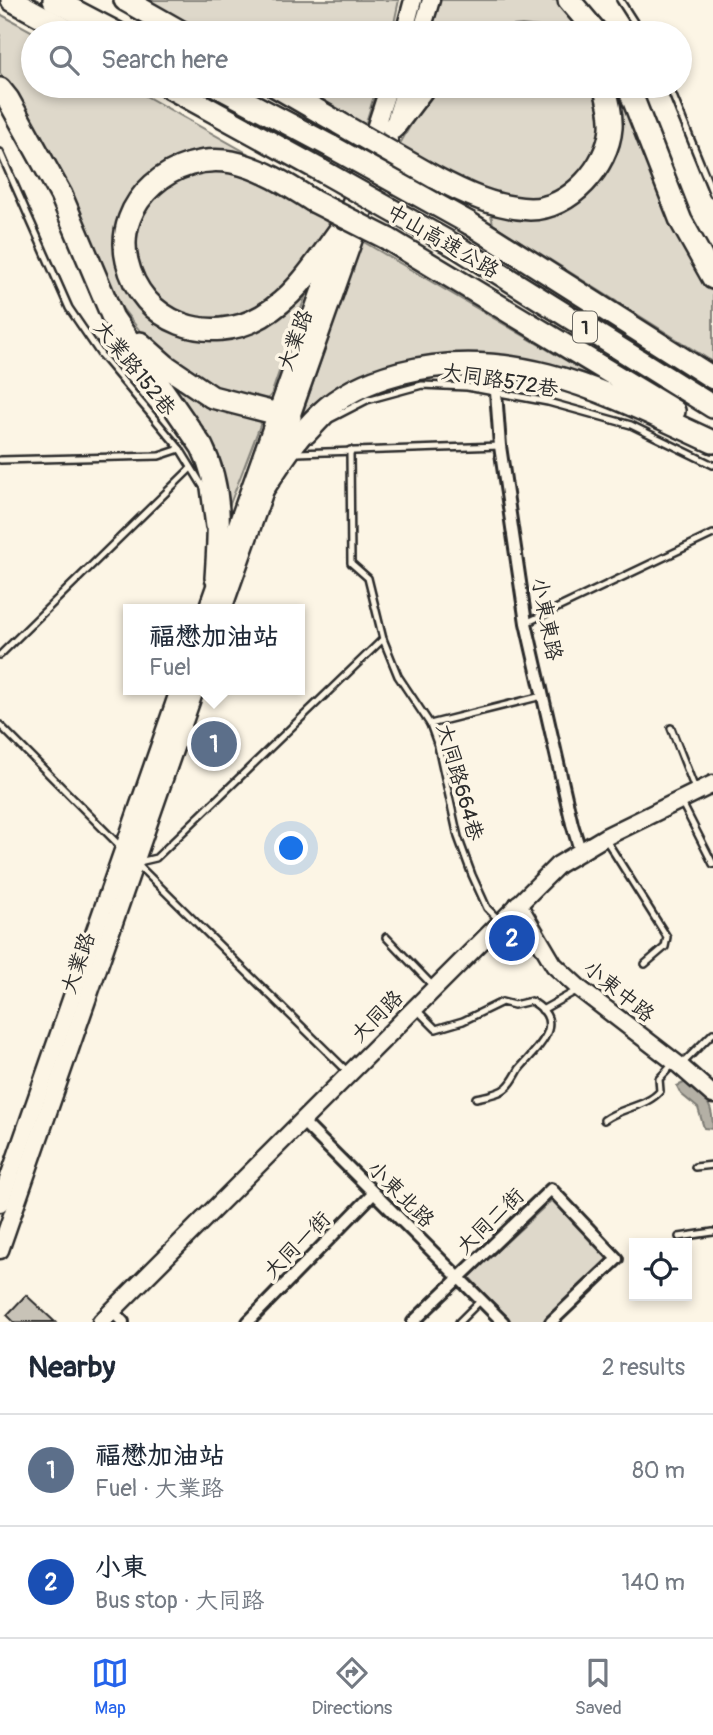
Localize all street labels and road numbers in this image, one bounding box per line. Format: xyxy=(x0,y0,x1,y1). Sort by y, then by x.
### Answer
street label: 中山高速公路 xyxy=(381,198,504,285)
street label: 大業路 xyxy=(272,306,319,374)
road number: 1 xyxy=(573,312,597,342)
street label: 大業路152巷 xyxy=(88,315,181,422)
street label: 大同路572巷 xyxy=(439,358,560,403)
street label: 小東東路 xyxy=(525,575,568,663)
street label: 大同路664巷 xyxy=(430,720,489,844)
street label: 大業路 xyxy=(55,929,101,997)
street label: 小東中路 xyxy=(578,954,660,1028)
street label: 大同路 xyxy=(346,985,409,1048)
street label: 小東北路 xyxy=(361,1155,440,1234)
street label: 大同二街 xyxy=(451,1182,530,1260)
street label: 大同一街 xyxy=(258,1206,337,1285)

